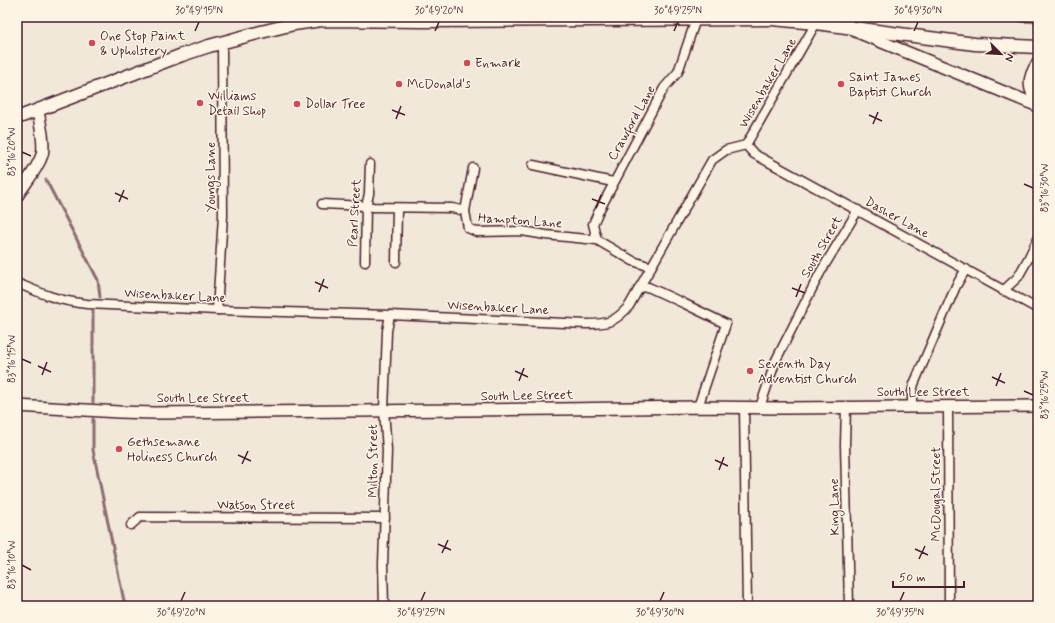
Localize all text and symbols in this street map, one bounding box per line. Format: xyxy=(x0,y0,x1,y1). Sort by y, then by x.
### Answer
text: 30°49'15"N xyxy=(175,4,223,18)
text: 30°49'20"N xyxy=(415,4,464,18)
text: 30°49'25"N xyxy=(654,4,702,18)
text: 30°49'30"N xyxy=(894,4,942,18)
place label: One Stop Paint & Upholstery xyxy=(100,28,186,60)
north arrow xyxy=(981,34,1021,74)
street label: Wisenbaker Lane xyxy=(735,35,801,131)
marker: One Stop Paint & Upholstery xyxy=(87,38,97,48)
text: N xyxy=(1001,51,1017,64)
place label: Enmark xyxy=(475,55,521,72)
marker: Enmark xyxy=(462,58,472,68)
place label: Saint James Baptist Church xyxy=(849,69,932,101)
place label: McDonald's xyxy=(407,76,471,93)
marker: McDonald's xyxy=(394,79,404,89)
marker: Saint James Baptist Church xyxy=(836,79,846,89)
street label: Crawford Lane xyxy=(604,82,661,165)
place label: Williams Detail Shop xyxy=(208,88,266,120)
place label: Dollar Tree xyxy=(305,96,365,113)
marker: Williams Detail Shop xyxy=(195,98,205,108)
marker: Dollar Tree xyxy=(292,99,302,109)
text: 83°16'20"W xyxy=(5,128,19,176)
street label: Youngs Lane xyxy=(203,142,221,212)
text: 83°16'30"W xyxy=(1038,164,1052,212)
street label: Pearl Street xyxy=(345,178,365,247)
street label: Dasher Lane xyxy=(862,193,932,243)
street label: Hampton Lane xyxy=(477,210,563,232)
street label: South Street xyxy=(797,213,847,281)
street label: Wisenbaker Lane xyxy=(124,285,226,307)
street label: Wisenbaker Lane xyxy=(447,297,549,319)
text: 83°16'15"W xyxy=(5,335,19,383)
place label: Seventh Day Adventist Church xyxy=(758,356,857,388)
marker: Seventh Day Adventist Church xyxy=(745,366,755,376)
text: 83°16'25"W xyxy=(1038,371,1052,419)
street label: South Lee Street xyxy=(877,384,970,401)
street label: South Lee Street xyxy=(480,387,574,405)
street label: South Lee Street xyxy=(157,390,250,407)
street label: Milton Street xyxy=(365,424,382,498)
place label: Gethsemane Holiness Church xyxy=(127,434,217,466)
marker: Gethsemane Holiness Church xyxy=(114,444,124,454)
street label: McDougal Street xyxy=(928,447,945,541)
street label: King Lane xyxy=(826,478,845,536)
street label: Watson Street xyxy=(217,497,295,514)
text: 83°16'10"W xyxy=(5,541,19,589)
scale bar xyxy=(893,563,964,589)
text: 50 m xyxy=(899,570,926,586)
text: 30°49'20"N xyxy=(157,606,206,620)
text: 30°49'25"N xyxy=(397,606,445,620)
text: 30°49'30"N xyxy=(636,606,684,620)
text: 30°49'35"N xyxy=(876,606,924,620)

